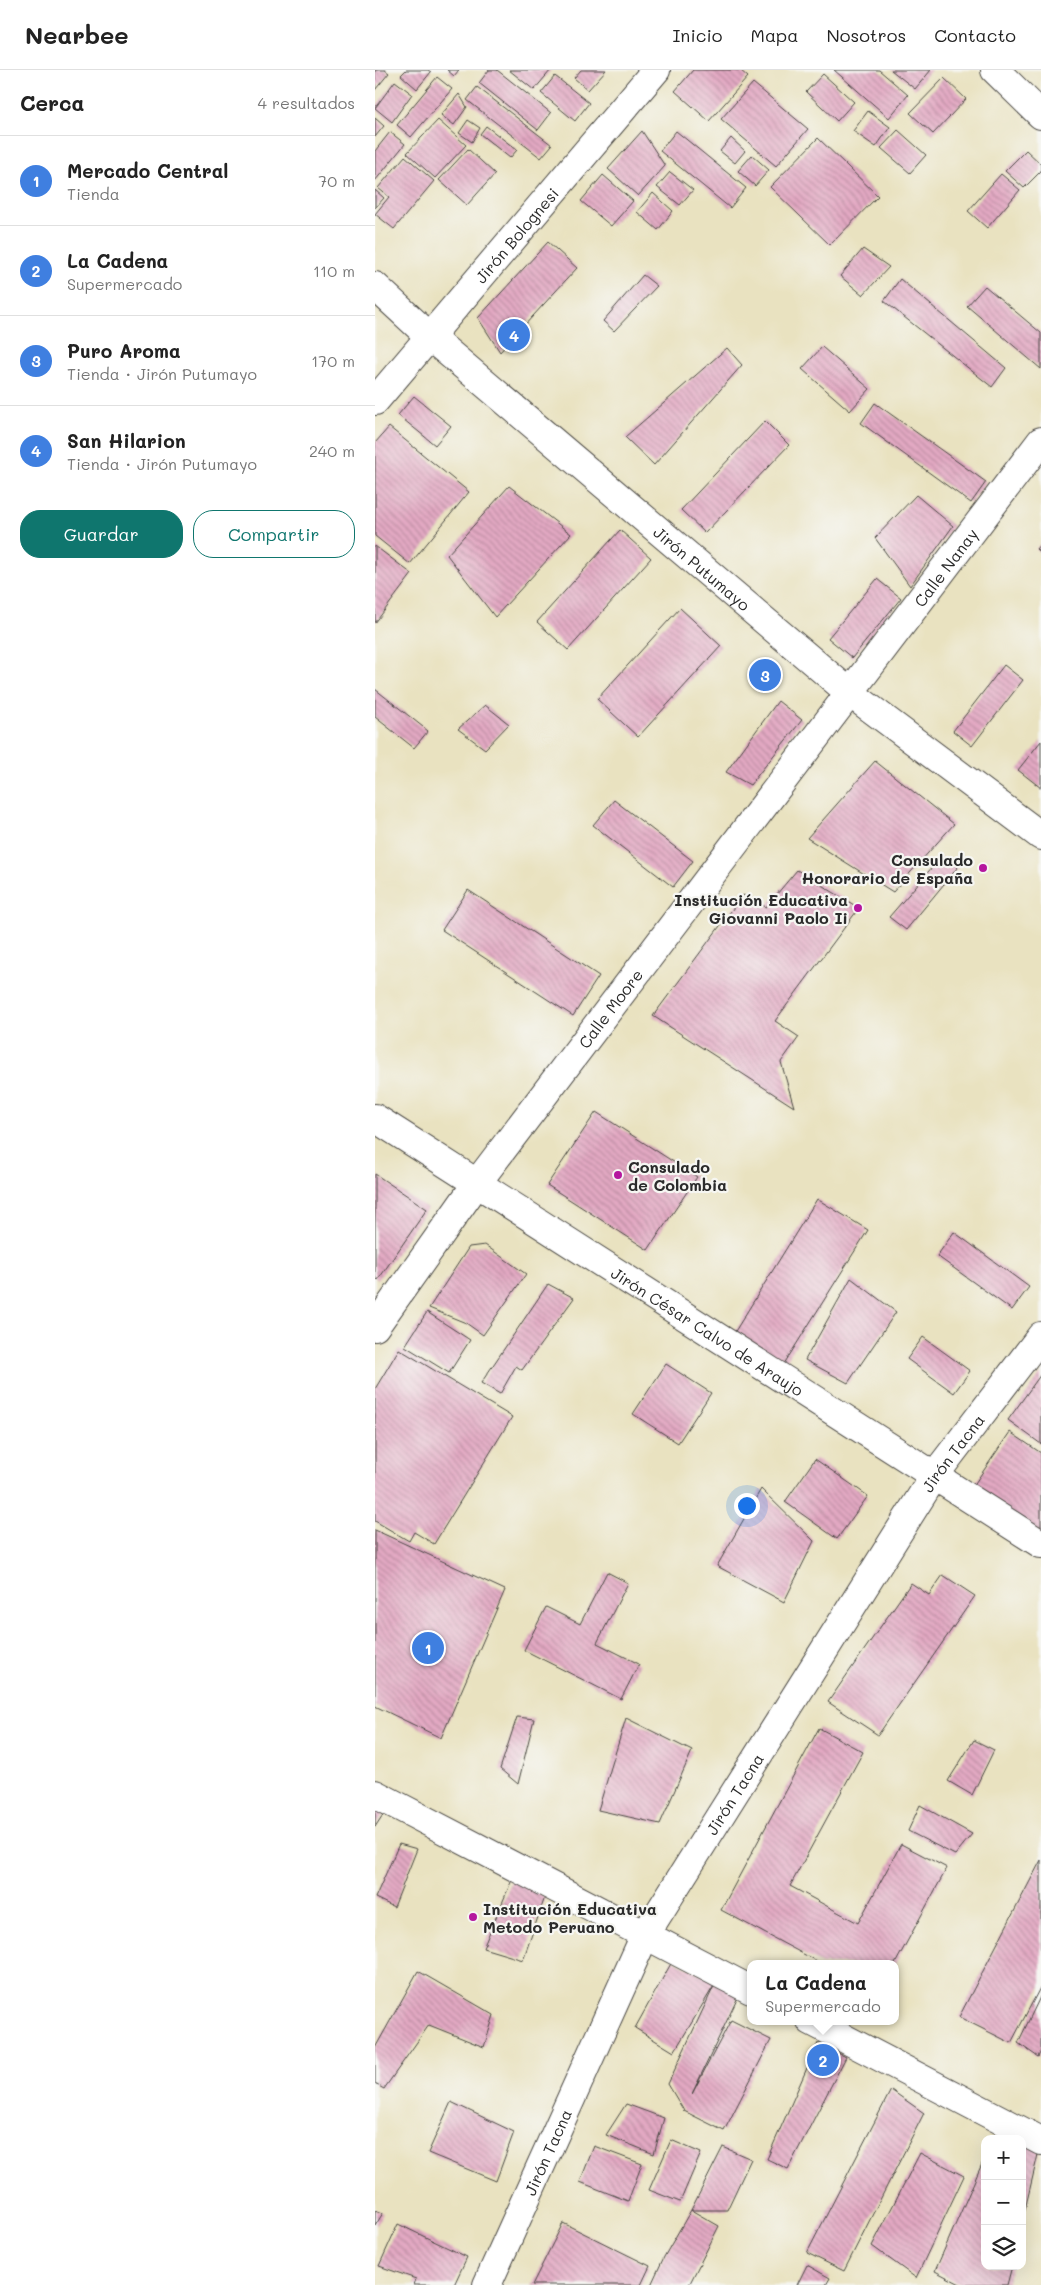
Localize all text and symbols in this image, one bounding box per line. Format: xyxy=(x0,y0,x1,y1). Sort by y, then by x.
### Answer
text: Nearbee xyxy=(25,19,129,50)
text: Inicio xyxy=(672,23,723,47)
text: Mapa xyxy=(751,23,798,47)
text: Nosotros xyxy=(826,23,906,47)
text: Contacto xyxy=(934,23,1016,47)
text: Cerca xyxy=(20,89,85,116)
text: 4 resultados xyxy=(258,92,355,113)
text: Mercado Central xyxy=(67,158,228,183)
text: 1 xyxy=(32,170,40,191)
text: 70 m xyxy=(318,170,355,191)
text: Tienda xyxy=(67,183,120,204)
street label: Jirón Bolognesi xyxy=(470,183,563,287)
text: La Cadena xyxy=(67,248,168,273)
text: 2 xyxy=(32,260,40,281)
text: 110 m xyxy=(313,260,355,281)
text: Supermercado xyxy=(67,273,182,294)
pin: 4 xyxy=(498,316,530,354)
text: Puro Aroma xyxy=(67,338,181,363)
text: 3 xyxy=(31,350,41,371)
text: 170 m xyxy=(311,350,355,371)
text: Tienda · Jirón Putumayo xyxy=(67,363,257,384)
text: San Hilarion xyxy=(67,428,186,453)
text: 4 xyxy=(31,440,41,461)
text: 240 m xyxy=(309,440,355,461)
text: Tienda · Jirón Putumayo xyxy=(67,453,257,474)
button: Guardar xyxy=(20,510,183,558)
button: Compartir xyxy=(193,510,355,558)
street label: Jirón Putumayo xyxy=(650,521,755,615)
street label: Calle Nanay xyxy=(908,524,982,611)
pin: 3 xyxy=(749,656,781,694)
place label: Consulado Honorario de España xyxy=(801,849,973,888)
marker: Consulado Honorario de España xyxy=(977,862,989,874)
place label: Institución Educativa Giovanni Paolo Ii xyxy=(674,889,848,928)
marker: Institución Educativa Giovanni Paolo Ii xyxy=(852,902,864,914)
street label: Calle Moore xyxy=(573,964,647,1052)
place label: Consulado de Colombia xyxy=(628,1156,727,1195)
marker: Consulado de Colombia xyxy=(612,1169,624,1181)
street label: Jirón César Calvo de Araujo xyxy=(608,1262,808,1400)
street label: Jirón Tacna xyxy=(916,1409,988,1496)
your location xyxy=(734,1493,760,1519)
pin: 1 xyxy=(412,1629,444,1667)
street label: Jirón Tacna xyxy=(700,1749,767,1838)
place label: Institución Educativa Metodo Peruano xyxy=(483,1898,657,1937)
marker: Institución Educativa Metodo Peruano xyxy=(467,1911,479,1923)
popup xyxy=(747,1960,899,2025)
text: La Cadena xyxy=(765,1970,867,1995)
text: Supermercado xyxy=(765,1995,881,2016)
pin: 2 xyxy=(807,2041,839,2079)
street label: Jirón Tacna xyxy=(518,2105,576,2198)
map controls xyxy=(981,2135,1026,2270)
button: + xyxy=(981,2135,1026,2180)
button: − xyxy=(981,2180,1026,2225)
button: layers xyxy=(981,2225,1026,2270)

